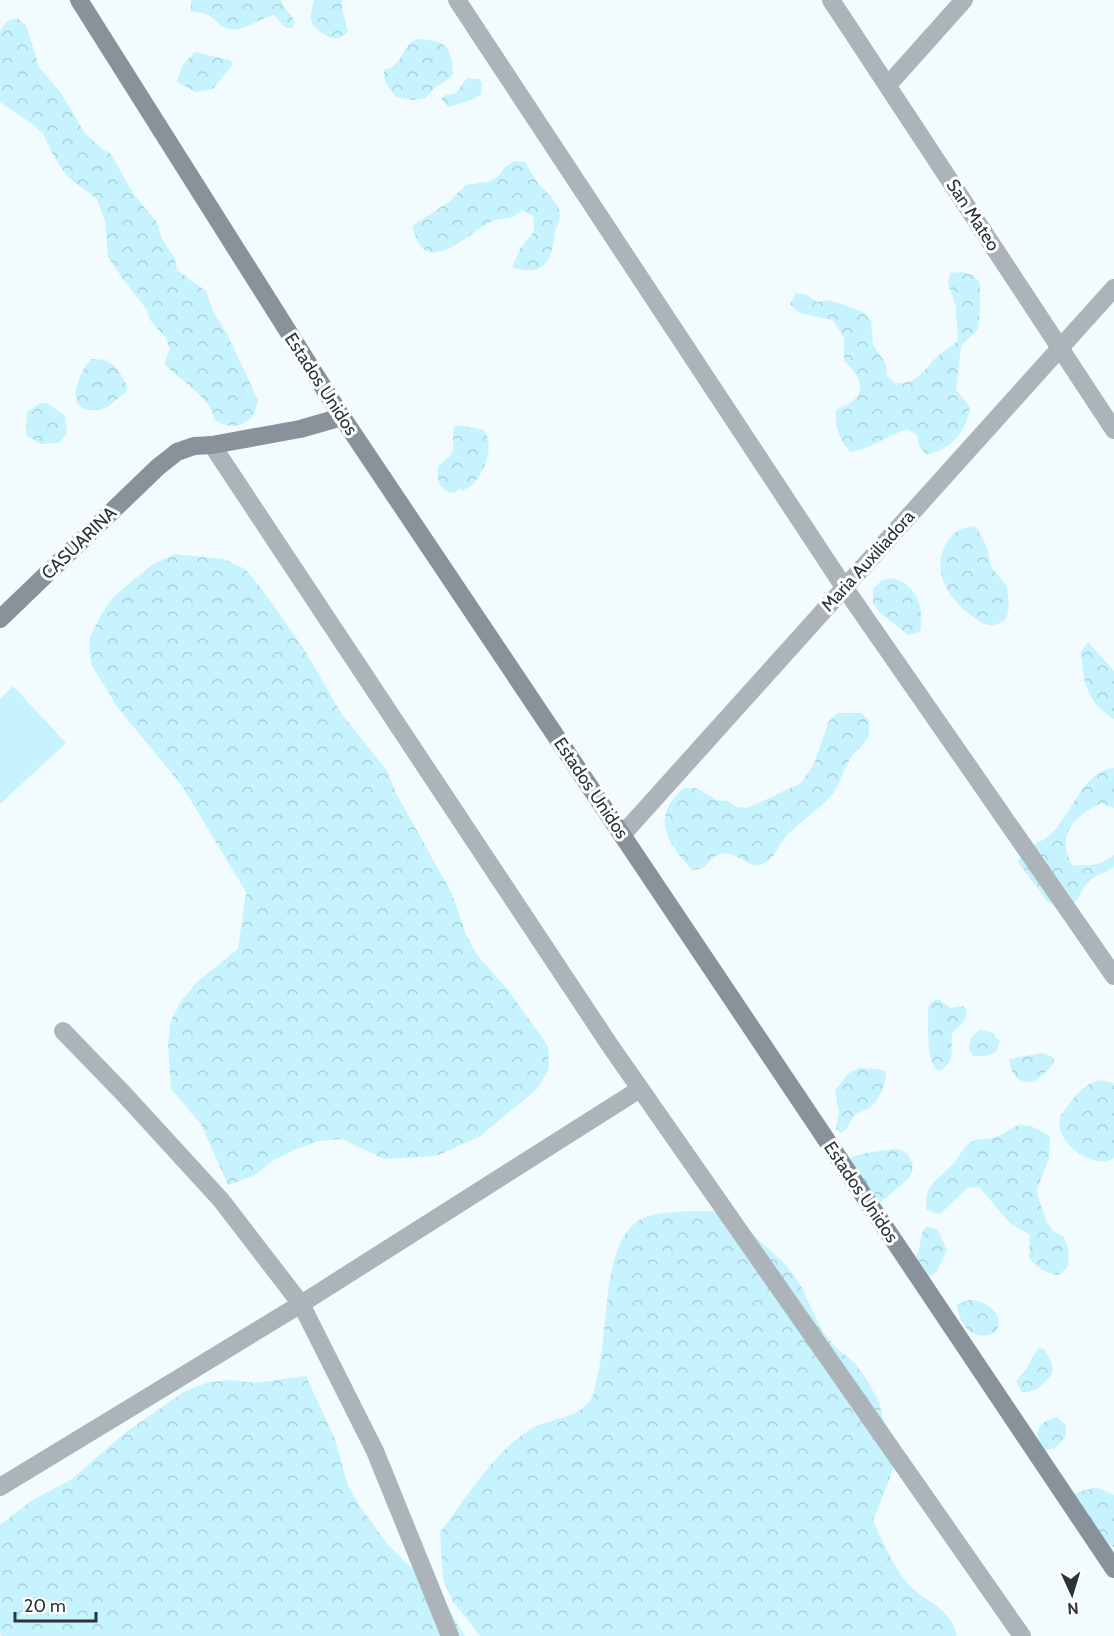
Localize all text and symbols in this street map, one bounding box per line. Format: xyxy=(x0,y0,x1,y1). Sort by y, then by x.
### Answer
street label: San Mateo xyxy=(942,175,1004,255)
street label: Estados Unidos xyxy=(280,329,362,439)
street label: CASUARINA xyxy=(37,502,121,584)
street label: Maria Auxiliadora xyxy=(817,506,920,616)
street label: Estados Unidos xyxy=(549,733,633,843)
street label: Estados Unidos xyxy=(819,1137,903,1247)
north arrow xyxy=(1042,1564,1102,1624)
scale bar xyxy=(15,1585,96,1623)
text: 20 m xyxy=(24,1595,66,1617)
text: N xyxy=(1067,1599,1079,1618)

